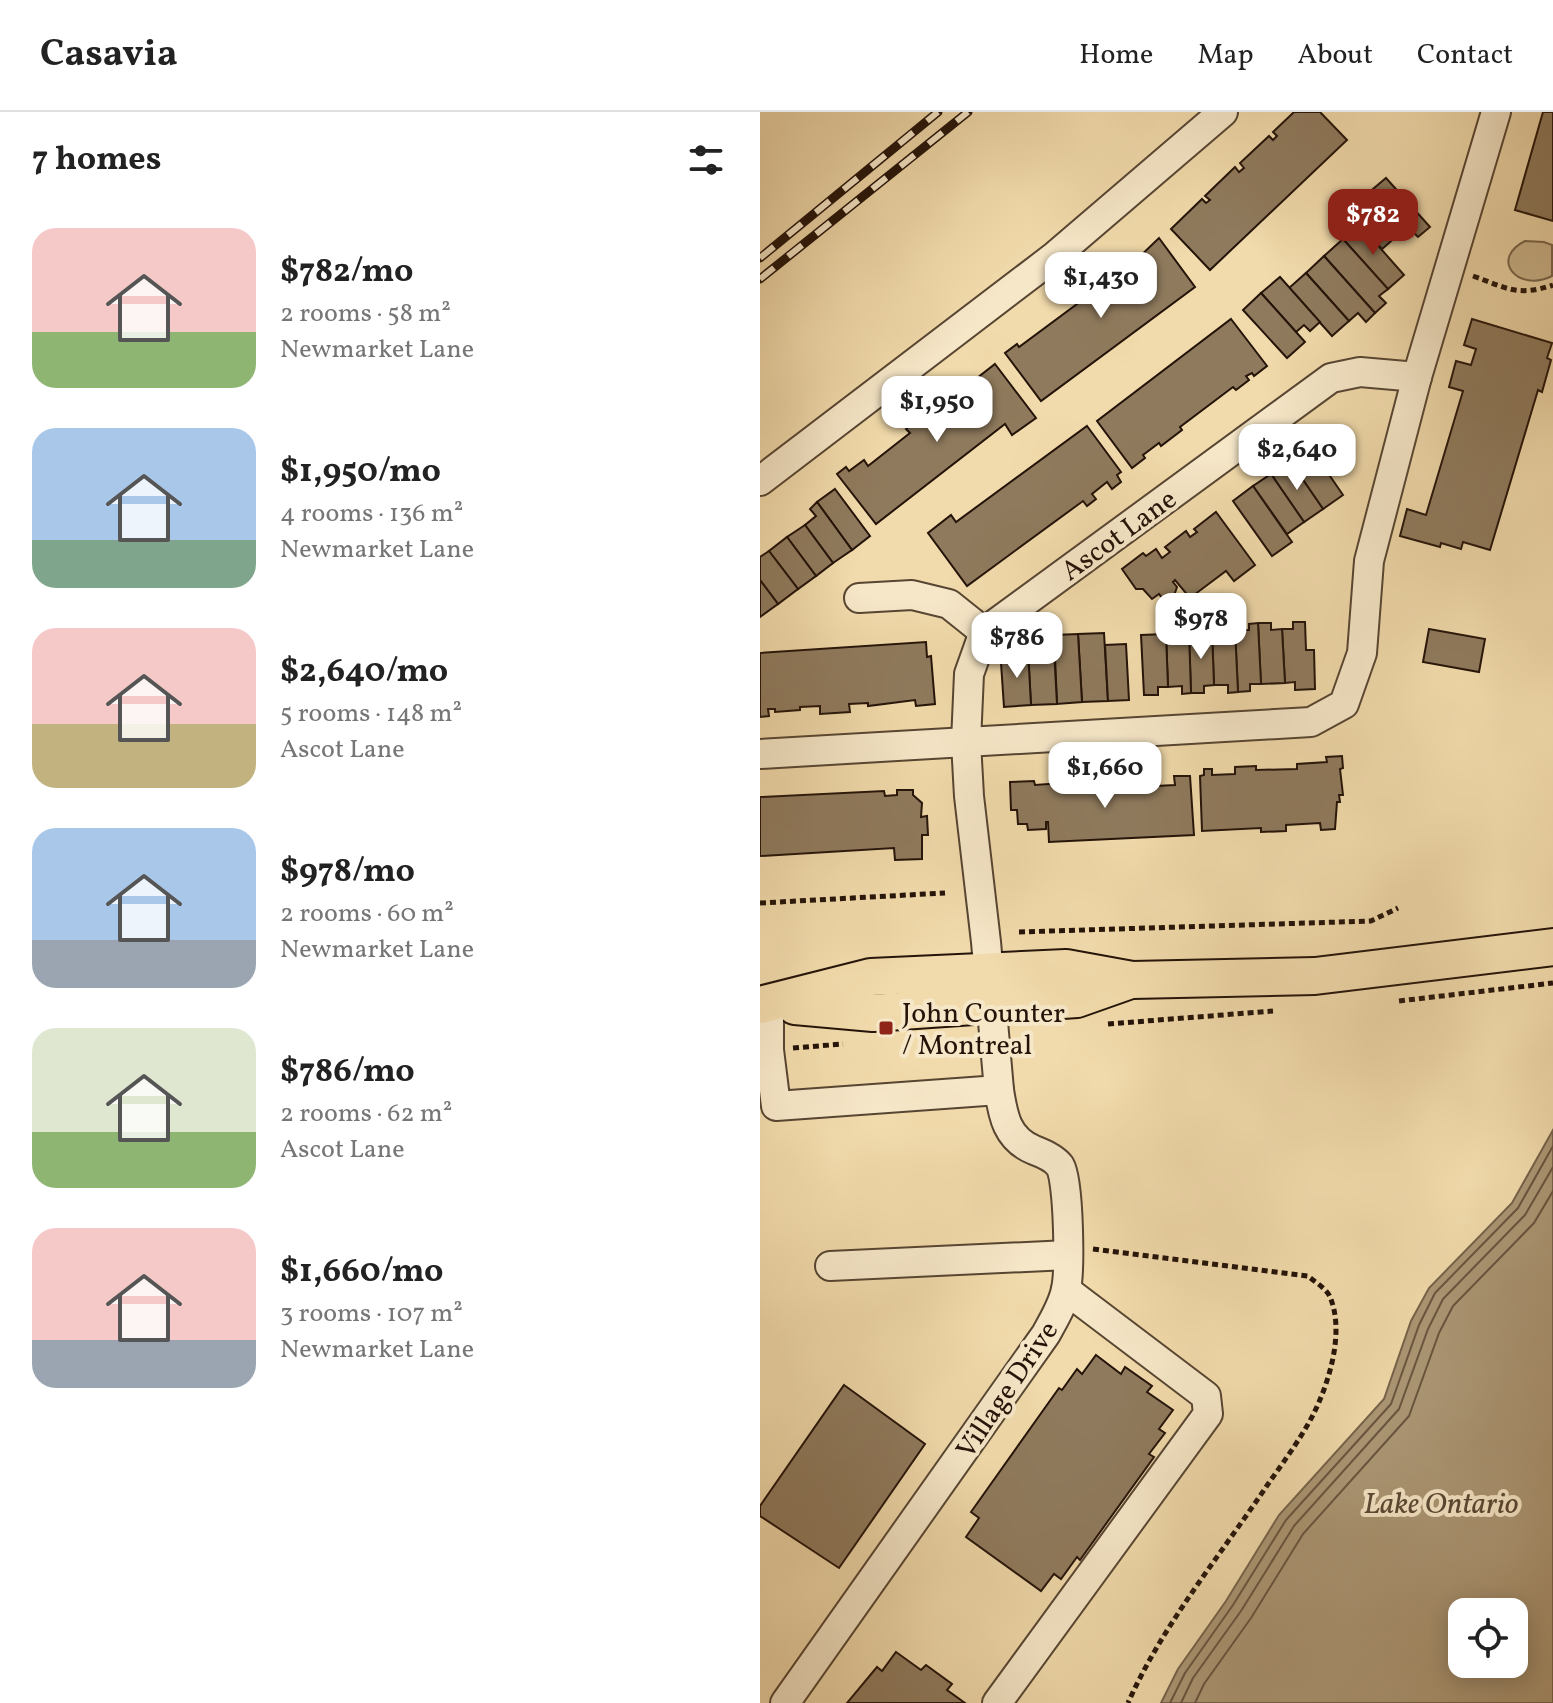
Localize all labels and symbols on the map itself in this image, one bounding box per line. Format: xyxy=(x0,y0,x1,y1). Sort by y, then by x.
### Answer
pin: $782 xyxy=(1326,189,1420,257)
pin: $1,430 xyxy=(1036,252,1166,320)
pin: $1,950 xyxy=(872,376,1002,444)
pin: $2,640 xyxy=(1232,424,1362,492)
street label: Ascot Lane xyxy=(1054,481,1185,591)
pin: $978 xyxy=(1154,593,1248,661)
pin: $786 xyxy=(970,612,1064,680)
pin: $1,660 xyxy=(1040,742,1170,810)
place label: John Counter / Montreal xyxy=(902,995,1065,1066)
marker: John Counter / Montreal xyxy=(877,1019,895,1037)
street label: Village Drive xyxy=(948,1314,1069,1467)
water label: Lake Ontario xyxy=(1364,1484,1519,1526)

